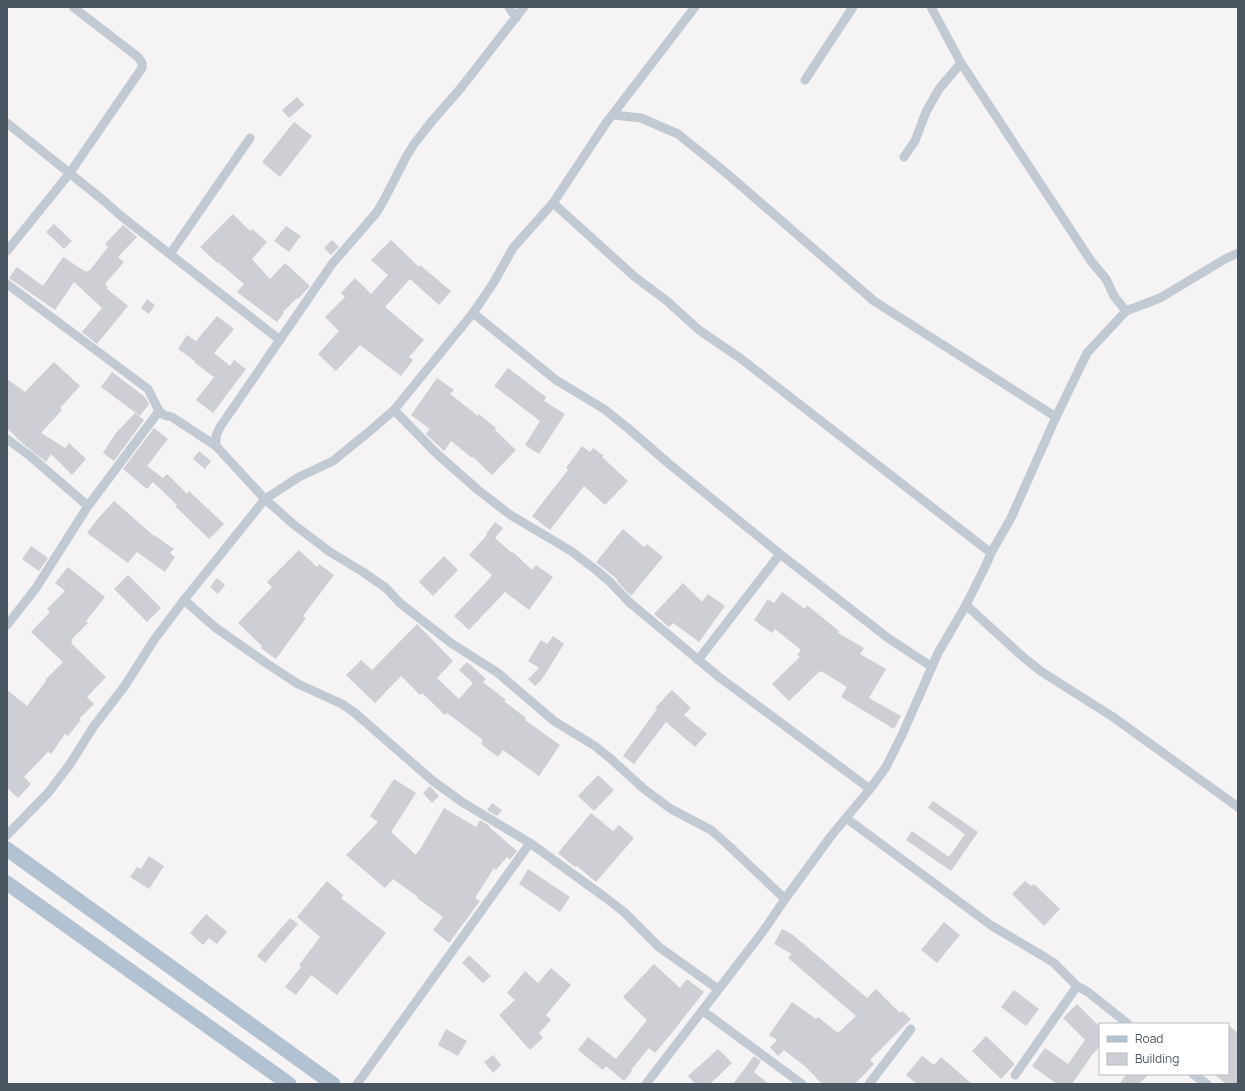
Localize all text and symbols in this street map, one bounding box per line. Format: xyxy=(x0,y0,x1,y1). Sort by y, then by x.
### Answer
legend xyxy=(1099,1023,1229,1075)
text: Road xyxy=(1135,1030,1163,1047)
text: Building xyxy=(1135,1050,1179,1067)

